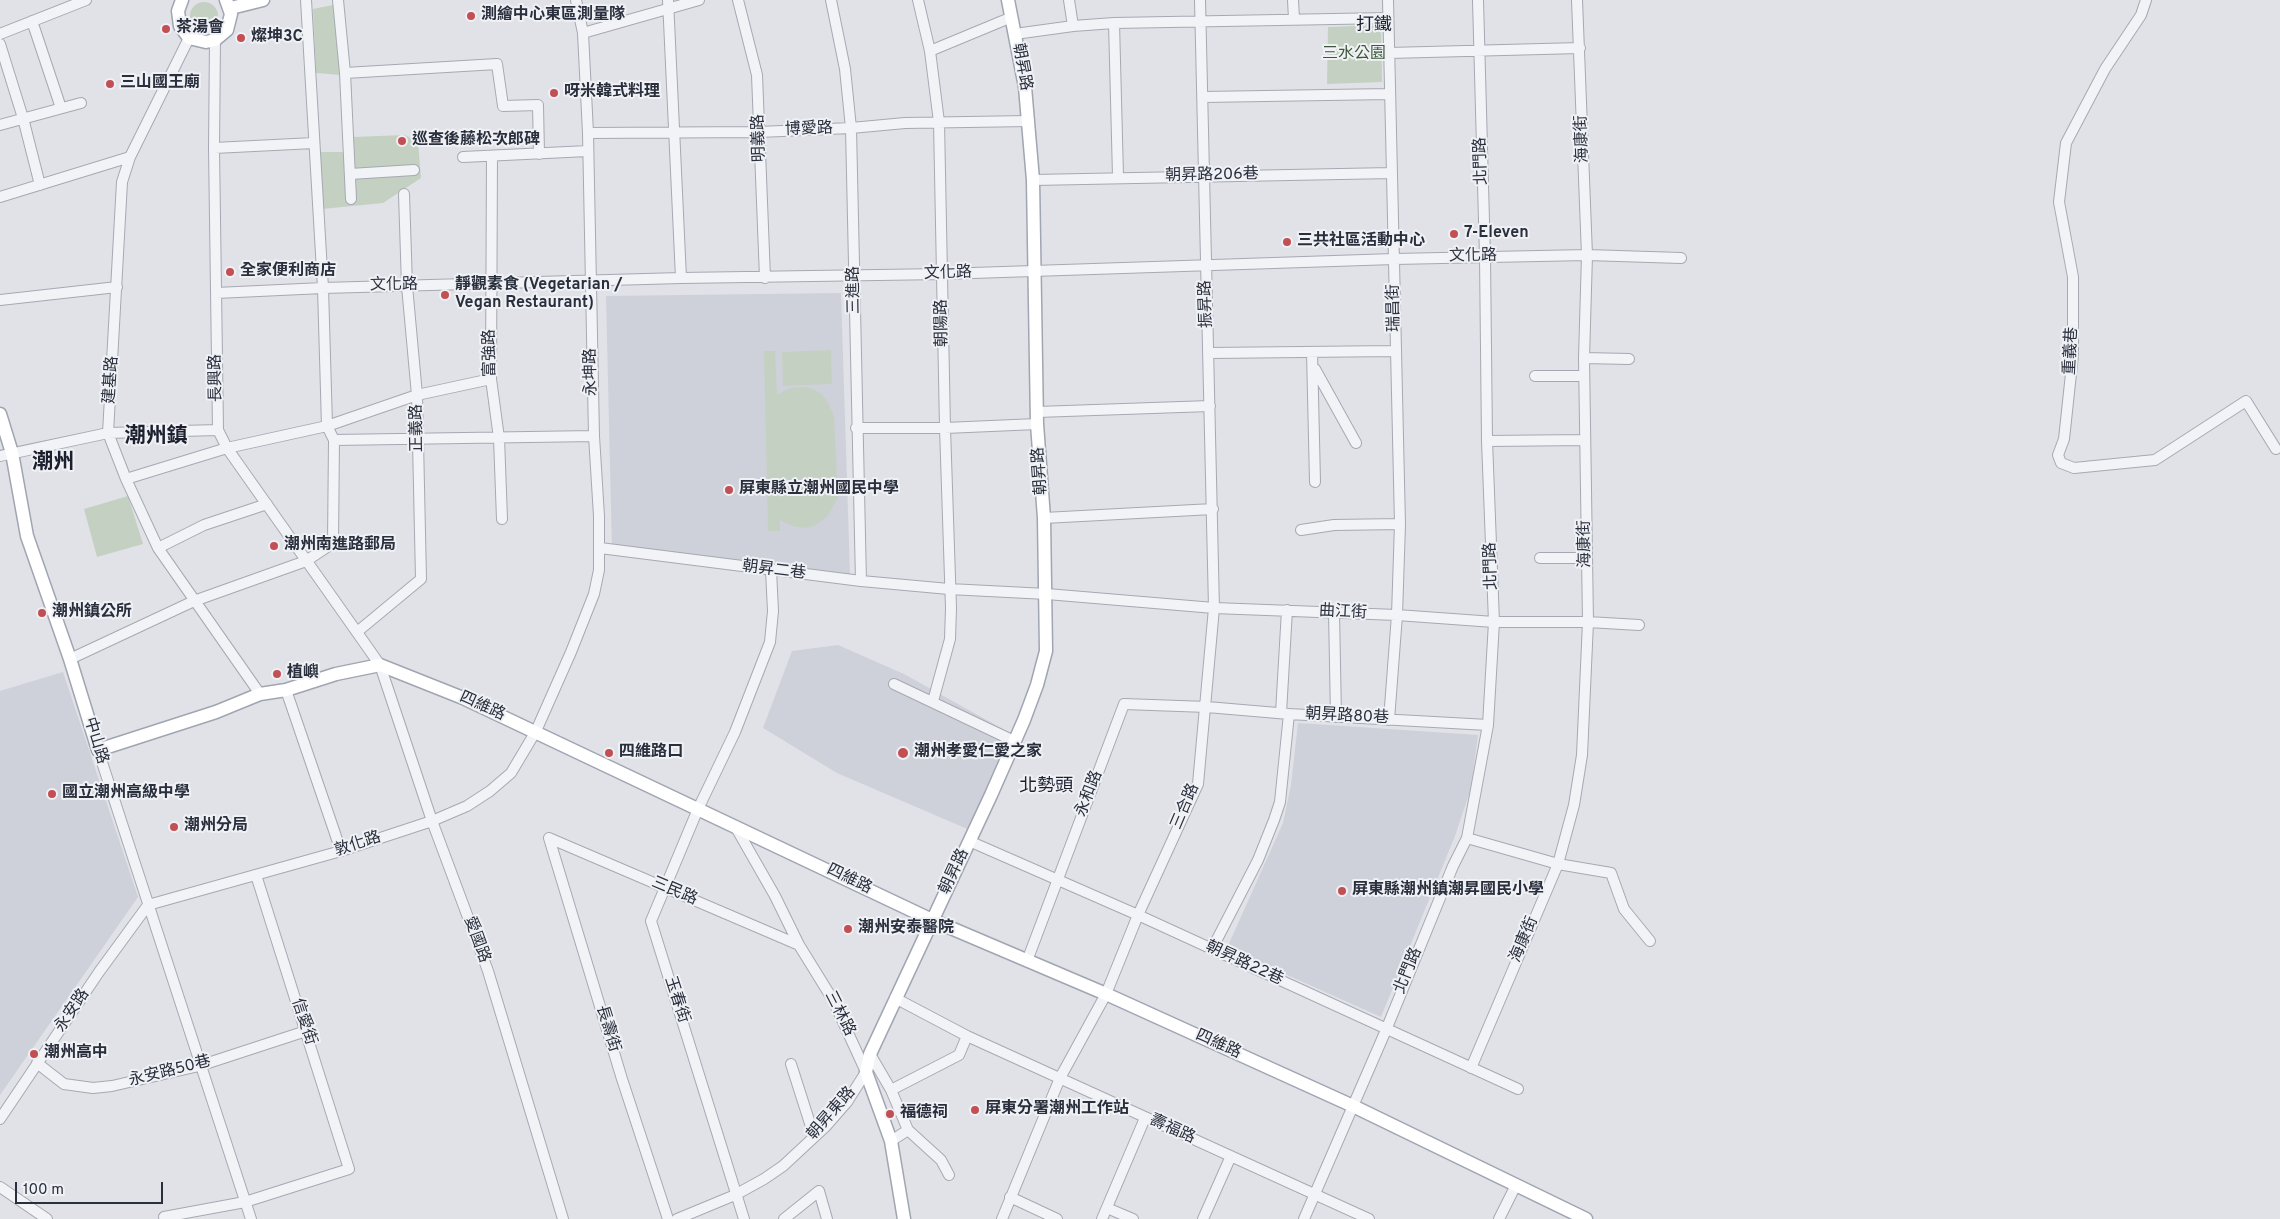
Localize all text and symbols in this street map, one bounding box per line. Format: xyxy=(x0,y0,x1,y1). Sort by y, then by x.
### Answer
place label: 測繪中心東區測量隊 xyxy=(481,6,625,26)
marker: 測繪中心東區測量隊 xyxy=(465,10,477,22)
district label: 打鐵 xyxy=(1356,15,1392,37)
place label: 茶湯會 xyxy=(176,19,224,39)
marker: 茶湯會 xyxy=(160,23,172,35)
place label: 燦坤3C xyxy=(251,28,303,48)
marker: 燦坤3C xyxy=(235,32,247,44)
street label: 朝昇路 xyxy=(1007,42,1035,92)
park label: 三水公園 xyxy=(1322,45,1386,65)
place label: 三山國王廟 xyxy=(120,74,200,94)
marker: 三山國王廟 xyxy=(104,78,116,90)
place label: 呀米韓式料理 xyxy=(564,83,660,103)
marker: 呀米韓式料理 xyxy=(548,87,560,99)
street label: 明義路 xyxy=(750,114,770,162)
street label: 海康街 xyxy=(1573,115,1593,163)
street label: 博愛路 xyxy=(785,120,833,140)
place label: 巡查後藤松次郎碑 xyxy=(412,131,540,151)
marker: 巡查後藤松次郎碑 xyxy=(396,135,408,147)
street label: 北門路 xyxy=(1472,137,1492,185)
street label: 朝昇路206巷 xyxy=(1165,166,1259,186)
place label: 7-Eleven xyxy=(1464,224,1529,244)
marker: 7-Eleven xyxy=(1448,228,1460,240)
place label: 三共社區活動中心 xyxy=(1297,232,1425,252)
marker: 三共社區活動中心 xyxy=(1281,236,1293,248)
street label: 文化路 xyxy=(1449,247,1497,267)
place label: 全家便利商店 xyxy=(240,262,336,282)
street label: 文化路 xyxy=(924,264,972,284)
marker: 全家便利商店 xyxy=(224,266,236,278)
street label: 三進路 xyxy=(845,266,865,314)
street label: 文化路 xyxy=(370,276,418,296)
place label: 靜觀素食 (Vegetarian / Vegan Restaurant) xyxy=(455,276,623,314)
street label: 振昇路 xyxy=(1197,280,1217,328)
street label: 瑞昌街 xyxy=(1385,284,1405,332)
marker: 靜觀素食 (Vegetarian / Vegan Restaurant) xyxy=(439,289,451,301)
street label: 朝陽路 xyxy=(933,299,953,347)
street label: 重義巷 xyxy=(2061,327,2083,375)
street label: 富強路 xyxy=(481,329,501,377)
street label: 永坤路 xyxy=(582,348,602,396)
street label: 長興路 xyxy=(207,354,227,402)
street label: 建基路 xyxy=(101,355,123,405)
street label: 正義路 xyxy=(408,404,428,452)
district label: 潮州鎮 xyxy=(125,425,187,451)
street label: 朝昇路 xyxy=(1030,446,1052,496)
district label: 潮州 xyxy=(32,451,74,477)
place label: 屏東縣立潮州國民中學 xyxy=(739,480,899,500)
marker: 屏東縣立潮州國民中學 xyxy=(723,484,735,496)
street label: 海康街 xyxy=(1576,520,1596,568)
place label: 潮州南進路郵局 xyxy=(284,536,396,556)
marker: 潮州南進路郵局 xyxy=(268,540,280,552)
street label: 北門路 xyxy=(1482,542,1502,590)
street label: 朝昇二巷 xyxy=(741,558,807,584)
street label: 曲江街 xyxy=(1319,602,1367,624)
place label: 潮州鎮公所 xyxy=(52,603,132,623)
marker: 潮州鎮公所 xyxy=(36,607,48,619)
place label: 植嶼 xyxy=(287,664,319,684)
marker: 植嶼 xyxy=(271,668,283,680)
street label: 四維路 xyxy=(456,688,508,726)
street label: 朝昇路80巷 xyxy=(1305,705,1389,729)
street label: 中山路 xyxy=(79,715,111,767)
place label: 四維路口 xyxy=(619,743,683,763)
place label: 潮州孝愛仁愛之家 xyxy=(914,743,1042,763)
marker: 潮州孝愛仁愛之家 xyxy=(896,746,910,760)
marker: 四維路口 xyxy=(603,747,615,759)
street label: 永和路 xyxy=(1072,768,1108,820)
district label: 北勢頭 xyxy=(1019,776,1073,798)
street label: 三合路 xyxy=(1168,781,1204,833)
place label: 國立潮州高級中學 xyxy=(62,784,190,804)
marker: 國立潮州高級中學 xyxy=(46,788,58,800)
place label: 潮州分局 xyxy=(184,817,248,837)
marker: 潮州分局 xyxy=(168,821,180,833)
street label: 敦化路 xyxy=(332,828,384,862)
street label: 朝昇路 xyxy=(936,846,974,898)
street label: 四維路 xyxy=(823,861,875,899)
street label: 三民路 xyxy=(648,874,700,910)
place label: 屏東縣潮州鎮潮昇國民小學 xyxy=(1352,881,1544,901)
marker: 屏東縣潮州鎮潮昇國民小學 xyxy=(1336,885,1348,897)
street label: 愛國路 xyxy=(459,914,493,966)
street label: 海康街 xyxy=(1507,914,1543,966)
place label: 潮州安泰醫院 xyxy=(858,919,954,939)
marker: 潮州安泰醫院 xyxy=(842,923,854,935)
street label: 朝昇路22巷 xyxy=(1202,938,1286,990)
street label: 北門路 xyxy=(1391,945,1427,997)
street label: 玉春街 xyxy=(659,974,693,1026)
street label: 永安路 xyxy=(52,986,94,1036)
street label: 三林路 xyxy=(820,988,858,1040)
street label: 信愛街 xyxy=(286,996,320,1048)
street label: 長壽街 xyxy=(591,1003,623,1055)
street label: 四維路 xyxy=(1192,1026,1244,1064)
place label: 潮州高中 xyxy=(44,1044,108,1064)
marker: 潮州高中 xyxy=(28,1048,40,1060)
street label: 永安路50巷 xyxy=(127,1053,213,1091)
street label: 朝昇東路 xyxy=(804,1084,860,1144)
place label: 屏東分署潮州工作站 xyxy=(985,1100,1129,1120)
place label: 福德祠 xyxy=(900,1104,948,1124)
marker: 屏東分署潮州工作站 xyxy=(969,1104,981,1116)
marker: 福德祠 xyxy=(884,1108,896,1120)
street label: 壽福路 xyxy=(1146,1111,1198,1149)
scale bar xyxy=(18,1172,165,1204)
text: 100 m xyxy=(23,1181,64,1200)

